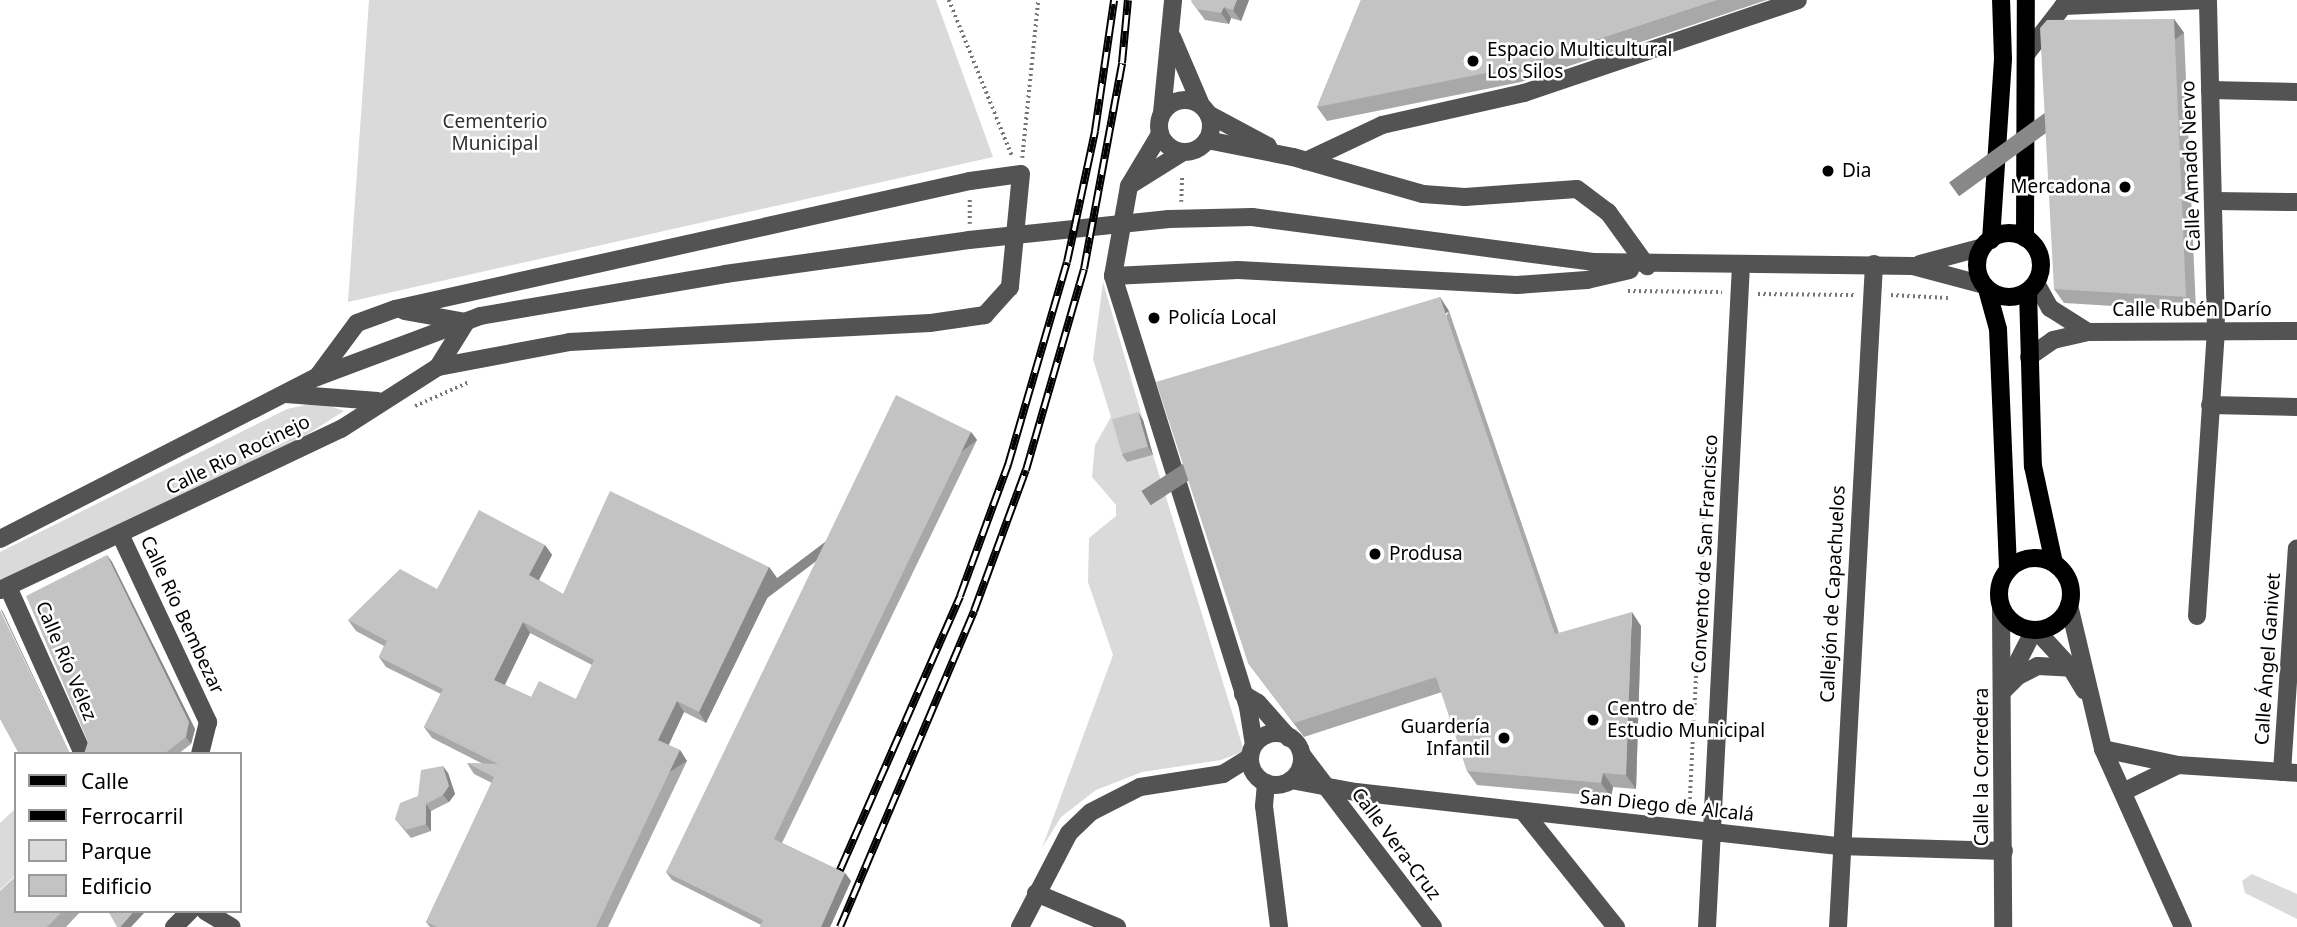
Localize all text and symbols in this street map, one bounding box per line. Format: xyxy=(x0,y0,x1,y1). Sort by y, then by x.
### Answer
place label: Espacio Multicultural Los Silos xyxy=(1487,39,1672,83)
marker: Espacio Multicultural Los Silos xyxy=(1465,53,1481,69)
street label: Calle Amado Nervo xyxy=(2177,80,2205,252)
park label: Cementerio Municipal xyxy=(443,111,547,155)
place label: Dia xyxy=(1842,160,1871,182)
marker: Dia xyxy=(1820,163,1836,179)
place label: Mercadona xyxy=(2010,176,2111,198)
marker: Mercadona xyxy=(2117,179,2133,195)
street label: Calle Rubén Darío xyxy=(2112,299,2272,321)
place label: Policía Local xyxy=(1168,307,1277,329)
marker: Policía Local xyxy=(1146,310,1162,326)
street label: Calle Rio Rocinejo xyxy=(162,410,314,500)
street label: Convento de San Francisco xyxy=(1687,434,1723,674)
street label: Callejón de Capachuelos xyxy=(1816,485,1850,703)
street label: Calle Río Bembezar xyxy=(135,532,229,698)
place label: Produsa xyxy=(1389,543,1463,565)
marker: Produsa xyxy=(1367,546,1383,562)
street label: Calle Ángel Ganivet xyxy=(2251,572,2285,746)
street label: Calle Río Vélez xyxy=(31,598,101,724)
street label: Calle la Corredera xyxy=(1971,688,1993,846)
place label: Centro de Estudio Municipal xyxy=(1607,698,1765,742)
marker: Centro de Estudio Municipal xyxy=(1585,712,1601,728)
place label: Guardería Infantil xyxy=(1400,716,1490,760)
marker: Guardería Infantil xyxy=(1496,730,1512,746)
legend xyxy=(14,752,242,913)
text: Calle xyxy=(81,767,129,795)
street label: Calle Vera-Cruz xyxy=(1346,783,1446,905)
street label: San Diego de Alcalá xyxy=(1579,786,1755,826)
text: Ferrocarril xyxy=(81,802,183,830)
text: Parque xyxy=(81,837,151,865)
text: Edificio xyxy=(81,872,152,900)

